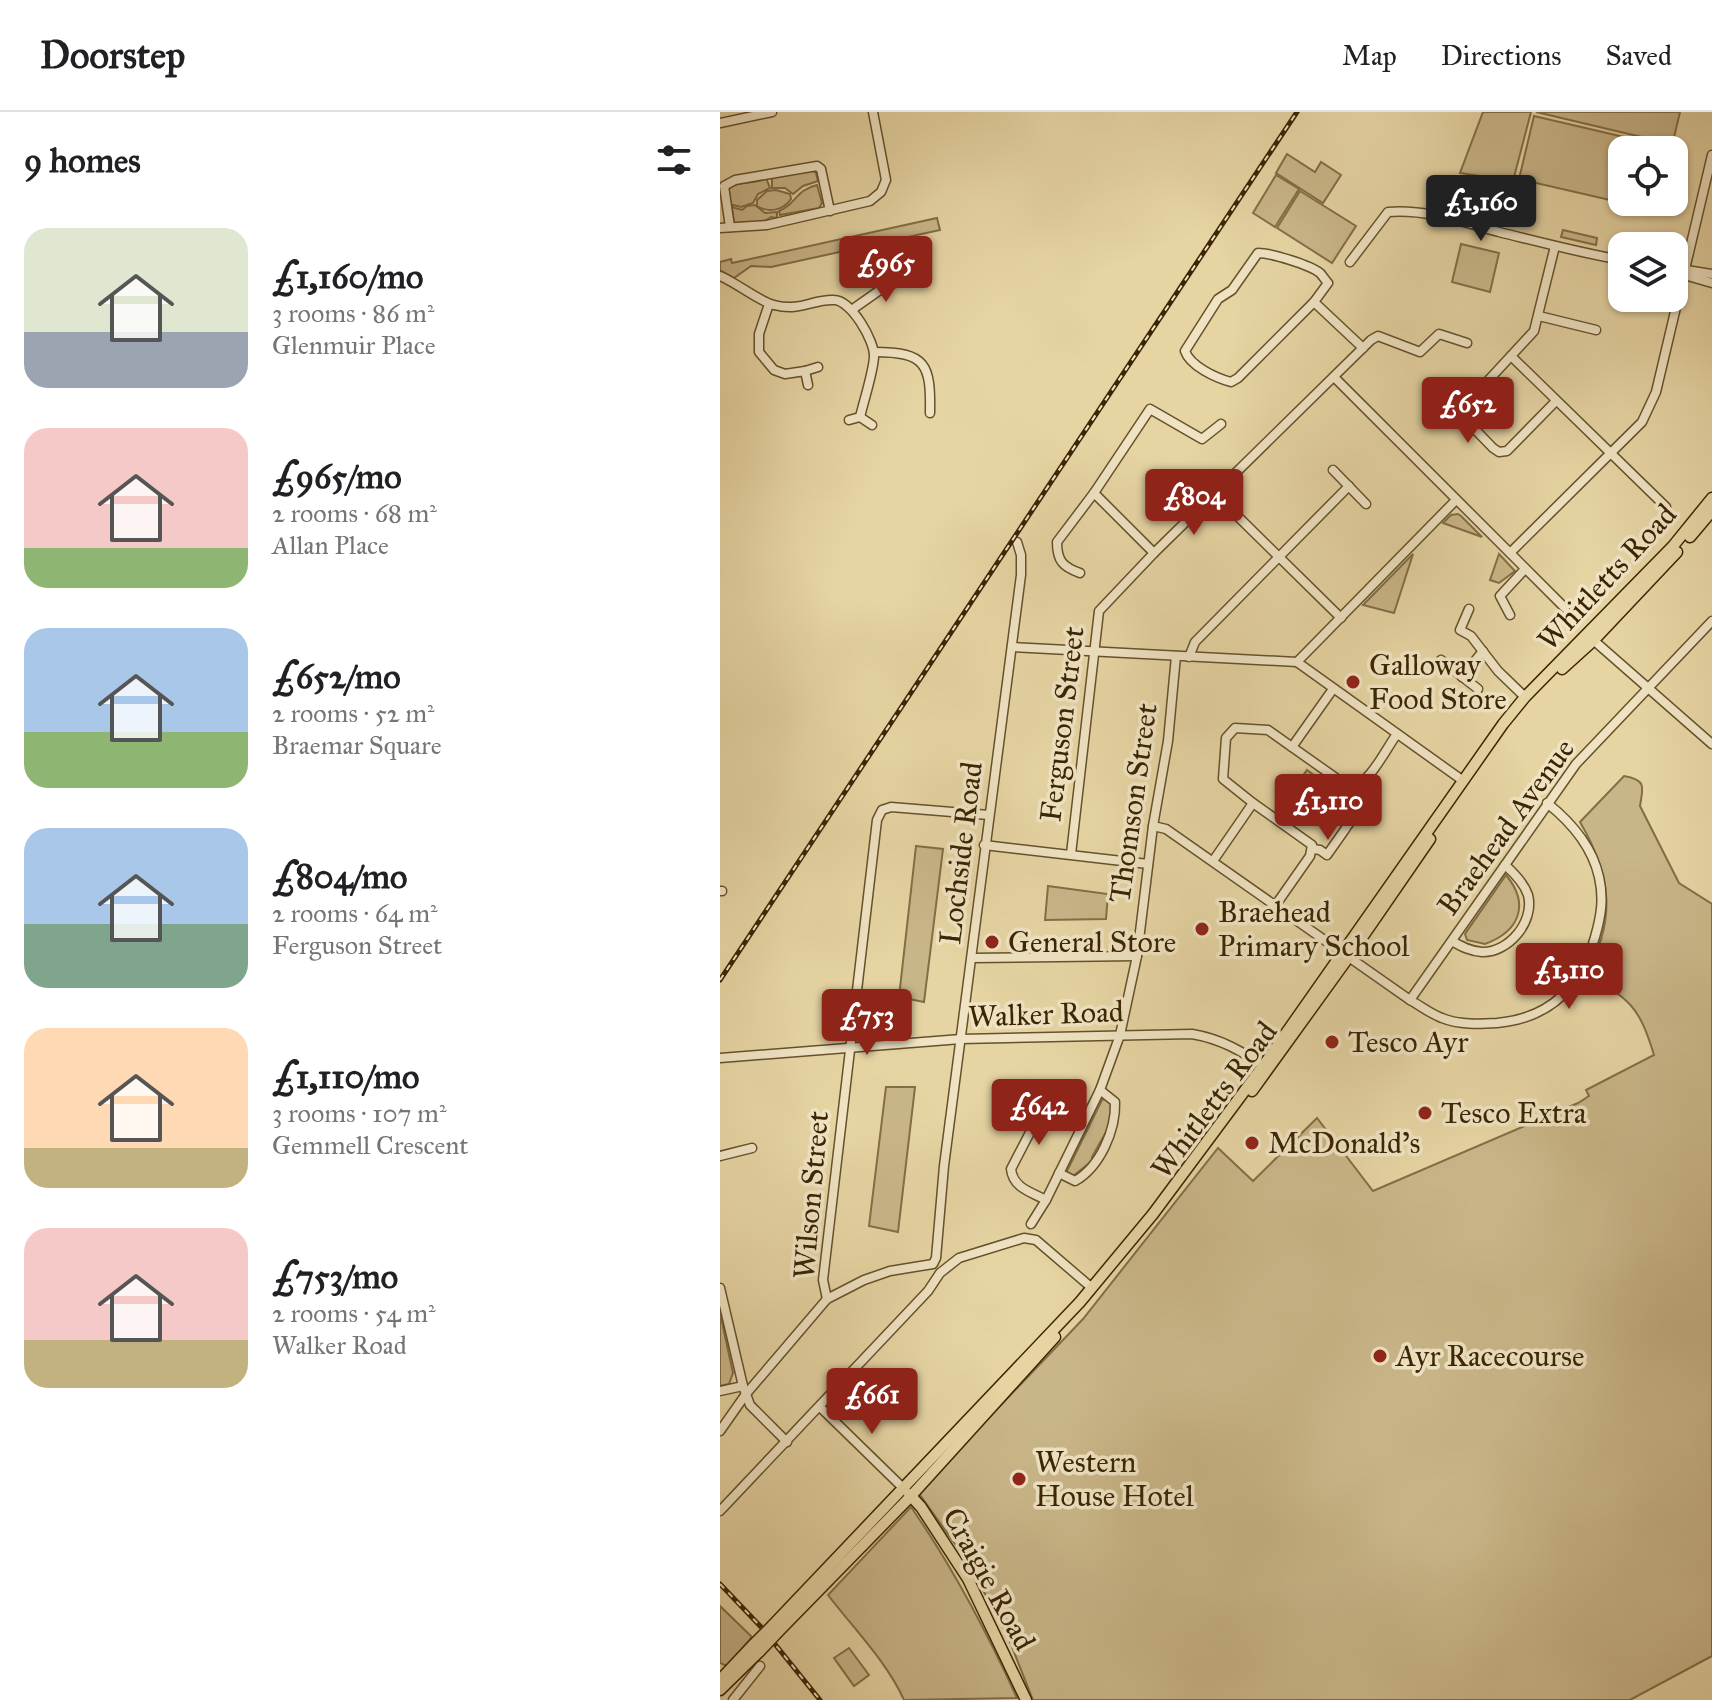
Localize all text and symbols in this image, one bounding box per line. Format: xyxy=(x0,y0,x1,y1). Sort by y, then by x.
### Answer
text: Doorstep xyxy=(40,32,185,78)
text: Map xyxy=(1342,38,1397,73)
text: Directions xyxy=(1441,38,1562,73)
text: Saved xyxy=(1606,38,1672,73)
map controls xyxy=(1608,136,1688,312)
button: locate xyxy=(1608,136,1688,216)
icon: filters xyxy=(652,138,696,182)
text: 9 homes xyxy=(24,140,141,181)
pin: £1,160 xyxy=(1416,175,1546,243)
text: £1,160 xyxy=(1444,185,1518,217)
button: layers xyxy=(1608,232,1688,312)
pin: £965 xyxy=(839,236,933,304)
text: £965 xyxy=(857,246,915,278)
text: £1,160/mo xyxy=(272,256,423,297)
icon: home xyxy=(88,260,184,356)
text: 3 rooms · 86 m² xyxy=(272,297,435,329)
text: Glenmuir Place xyxy=(272,329,436,361)
pin: £652 xyxy=(1421,377,1515,445)
text: £652 xyxy=(1440,387,1496,419)
text: £965/mo xyxy=(272,456,402,497)
icon: home xyxy=(88,460,184,556)
pin: £804 xyxy=(1147,469,1241,537)
text: £804 xyxy=(1163,479,1225,511)
street label: Whitletts Road xyxy=(1530,496,1684,658)
text: 2 rooms · 68 m² xyxy=(272,497,437,529)
text: Allan Place xyxy=(272,529,389,561)
street label: Ferguson Street xyxy=(1032,624,1092,824)
place label: Galloway Food Store xyxy=(1369,647,1507,717)
text: £652/mo xyxy=(272,656,401,697)
icon: home xyxy=(88,660,184,756)
marker: Galloway Food Store xyxy=(1344,673,1362,691)
text: 2 rooms · 52 m² xyxy=(272,697,435,729)
street label: Thomson Street xyxy=(1101,701,1165,905)
text: Braemar Square xyxy=(272,729,441,761)
street label: Braehead Avenue xyxy=(1430,732,1582,922)
street label: Lochside Road xyxy=(932,760,990,946)
pin: £1,110 xyxy=(1263,774,1393,842)
text: £1,110 xyxy=(1293,784,1363,816)
text: £804/mo xyxy=(272,856,407,897)
icon: home xyxy=(88,860,184,956)
place label: Braehead Primary School xyxy=(1218,894,1410,964)
text: 2 rooms · 64 m² xyxy=(272,897,438,929)
marker: Braehead Primary School xyxy=(1193,920,1211,938)
place label: General Store xyxy=(1008,924,1176,960)
text: Ferguson Street xyxy=(272,929,442,961)
marker: General Store xyxy=(983,933,1001,951)
pin: £1,110 xyxy=(1504,943,1634,1011)
text: £1,110 xyxy=(1534,953,1604,985)
pin: £753 xyxy=(820,989,914,1057)
street label: Walker Road xyxy=(968,993,1124,1035)
text: £753 xyxy=(840,999,894,1031)
street label: Whitletts Road xyxy=(1143,1014,1285,1186)
place label: Tesco Ayr xyxy=(1348,1024,1469,1060)
marker: Tesco Ayr xyxy=(1323,1033,1341,1051)
text: £1,110/mo xyxy=(272,1056,419,1097)
icon: home xyxy=(88,1060,184,1156)
pin: £642 xyxy=(992,1079,1086,1147)
text: £642 xyxy=(1010,1089,1068,1121)
place label: Tesco Extra xyxy=(1441,1095,1587,1131)
text: 3 rooms · 107 m² xyxy=(272,1097,447,1129)
marker: Tesco Extra xyxy=(1416,1104,1434,1122)
street label: Wilson Street xyxy=(786,1109,836,1280)
place label: McDonald's xyxy=(1268,1125,1420,1161)
text: Gemmell Crescent xyxy=(272,1129,469,1161)
marker: McDonald's xyxy=(1243,1134,1261,1152)
text: £753/mo xyxy=(272,1256,398,1297)
icon: home xyxy=(88,1260,184,1356)
text: 2 rooms · 54 m² xyxy=(272,1297,436,1329)
text: Walker Road xyxy=(272,1329,407,1361)
place label: Ayr Racecourse xyxy=(1394,1338,1584,1374)
marker: Ayr Racecourse xyxy=(1371,1347,1389,1365)
pin: £661 xyxy=(825,1368,919,1436)
text: £661 xyxy=(845,1378,899,1410)
place label: Western House Hotel xyxy=(1035,1444,1195,1514)
marker: Western House Hotel xyxy=(1010,1470,1028,1488)
street label: Craigie Road xyxy=(935,1501,1043,1657)

